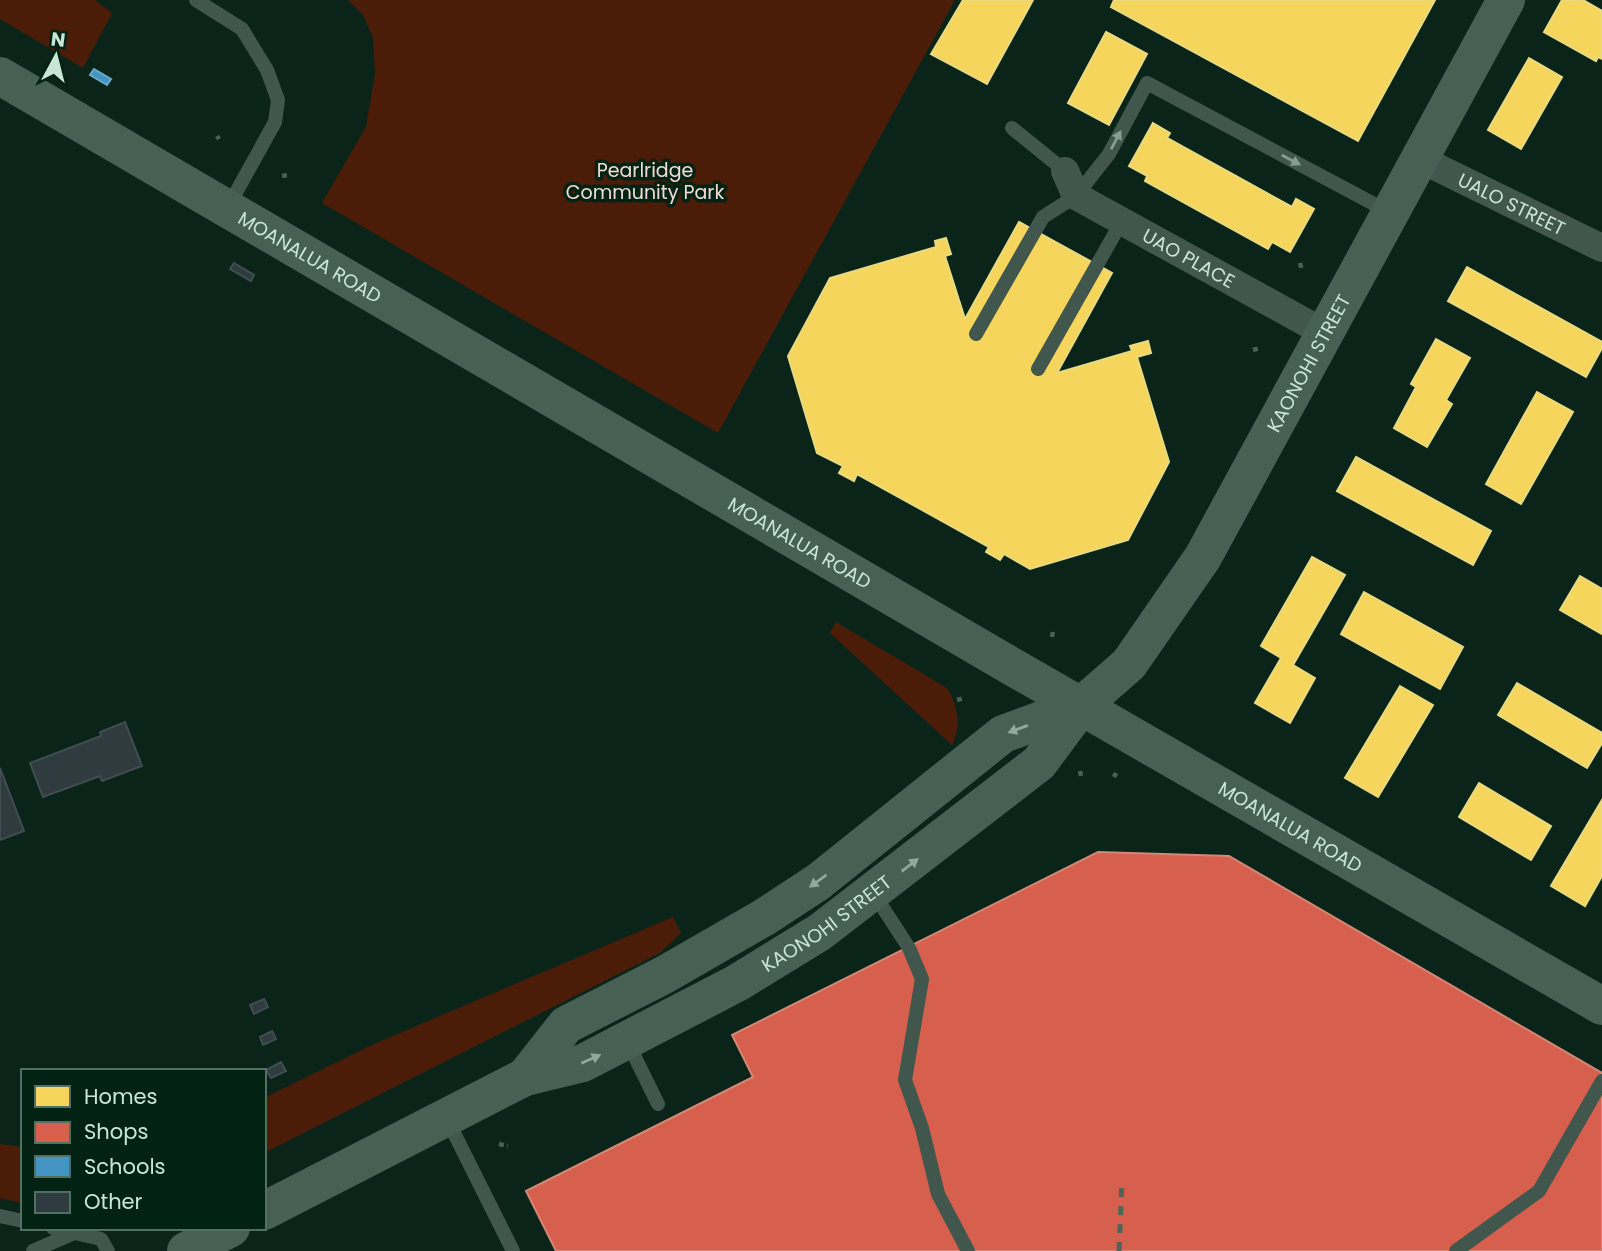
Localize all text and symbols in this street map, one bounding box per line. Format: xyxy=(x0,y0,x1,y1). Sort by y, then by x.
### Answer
north arrow xyxy=(21,21,91,91)
text: N xyxy=(49,25,67,54)
one-way arrow xyxy=(1110,131,1122,150)
one-way arrow xyxy=(1281,154,1301,165)
park label: Pearlridge Community Park xyxy=(566,157,724,206)
street label: UALO STREET xyxy=(1453,167,1570,242)
street label: MOANALUA ROAD xyxy=(233,205,387,310)
street label: UAO PLACE xyxy=(1137,222,1240,295)
street label: KAONOHI STREET xyxy=(1260,290,1357,437)
street label: MOANALUA ROAD xyxy=(723,491,876,596)
one-way arrow xyxy=(1007,724,1028,735)
street label: MOANALUA ROAD xyxy=(1213,775,1367,879)
one-way arrow xyxy=(900,857,918,872)
street label: KAONOHI STREET xyxy=(756,869,897,979)
one-way arrow xyxy=(809,874,827,888)
one-way arrow xyxy=(581,1053,601,1065)
legend xyxy=(21,1069,266,1230)
text: Homes xyxy=(84,1082,158,1111)
text: Shops xyxy=(84,1117,148,1146)
text: Schools xyxy=(84,1152,166,1181)
text: Other xyxy=(84,1187,143,1216)

